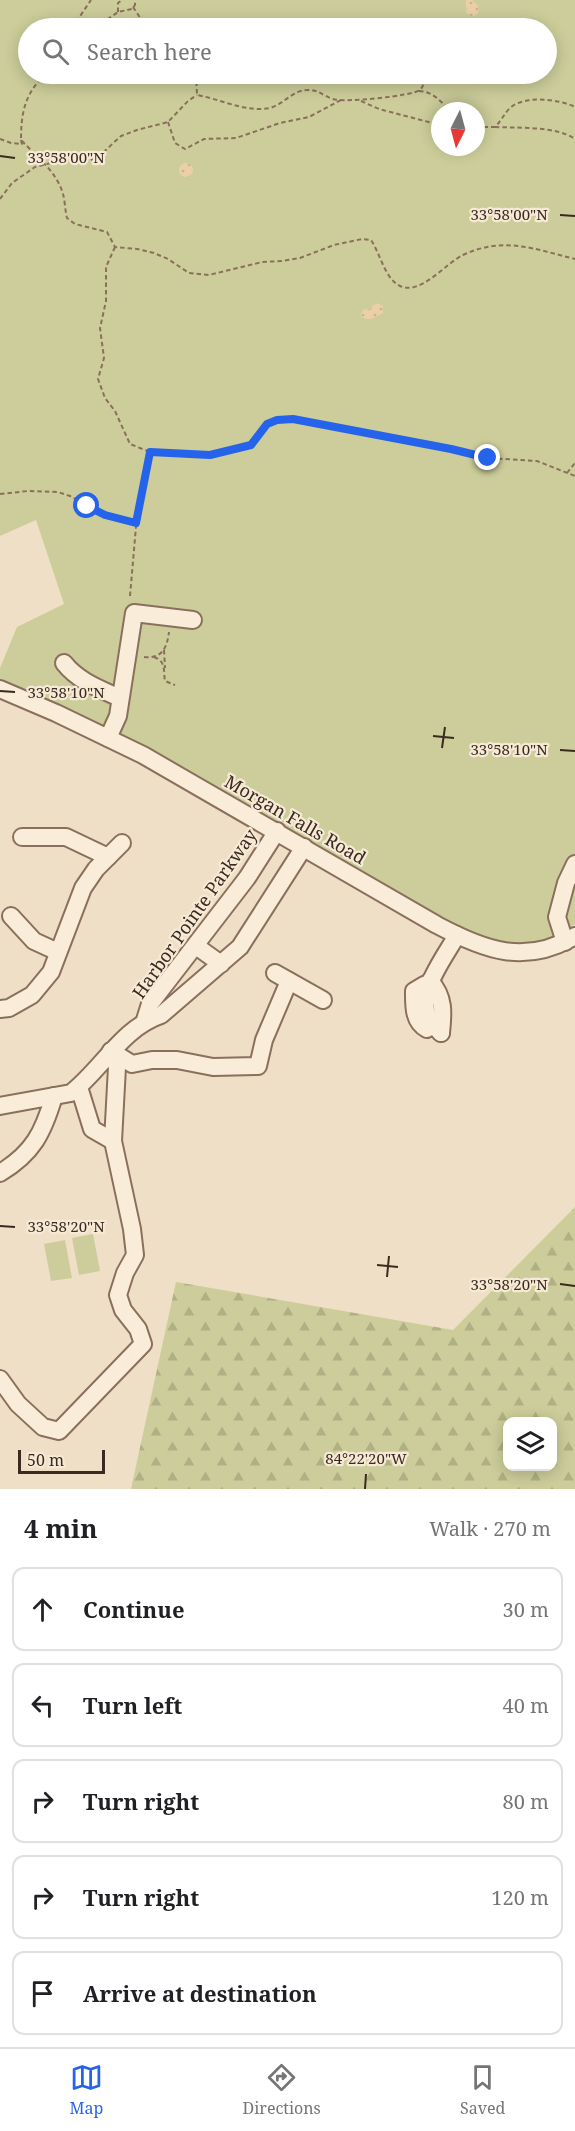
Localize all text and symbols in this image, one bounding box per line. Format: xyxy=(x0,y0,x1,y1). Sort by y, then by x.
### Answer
search box xyxy=(18,18,557,84)
icon: search xyxy=(39,35,72,68)
text: Search here xyxy=(87,36,212,66)
north arrow xyxy=(431,102,485,156)
text: 33°58'00"N xyxy=(27,147,105,167)
text: 33°58'00"N xyxy=(470,204,548,224)
route end xyxy=(474,444,500,470)
route start xyxy=(73,492,99,518)
text: 33°58'10"N xyxy=(27,682,105,702)
text: 33°58'10"N xyxy=(470,739,548,759)
street label: Morgan Falls Road xyxy=(221,769,370,869)
street label: Harbor Pointe Parkway xyxy=(126,823,262,1003)
text: 33°58'20"N xyxy=(27,1216,105,1236)
text: 33°58'20"N xyxy=(470,1274,548,1294)
map controls xyxy=(503,1417,557,1471)
button: layers xyxy=(503,1417,557,1471)
scale bar xyxy=(18,1447,105,1474)
text: 84°22'20"W xyxy=(325,1448,407,1468)
text: 50 m xyxy=(27,1449,64,1471)
text: 4 min xyxy=(24,1510,98,1546)
text: Walk · 270 m xyxy=(429,1515,551,1542)
icon: ahead xyxy=(26,1593,59,1626)
text: Continue xyxy=(83,1594,185,1624)
text: 30 m xyxy=(503,1596,549,1623)
icon: left xyxy=(26,1689,59,1722)
text: Turn left xyxy=(83,1690,182,1720)
text: 40 m xyxy=(503,1692,549,1719)
icon: right xyxy=(26,1785,59,1818)
text: Turn right xyxy=(83,1786,199,1816)
text: 80 m xyxy=(503,1788,549,1815)
icon: right xyxy=(26,1881,59,1914)
text: Turn right xyxy=(83,1882,199,1912)
text: 120 m xyxy=(491,1884,549,1911)
icon: arrive xyxy=(26,1977,59,2010)
text: Arrive at destination xyxy=(83,1978,317,2008)
tab: Map xyxy=(70,2061,103,2119)
tab: Directions xyxy=(243,2061,321,2119)
tab: Saved xyxy=(460,2061,505,2119)

